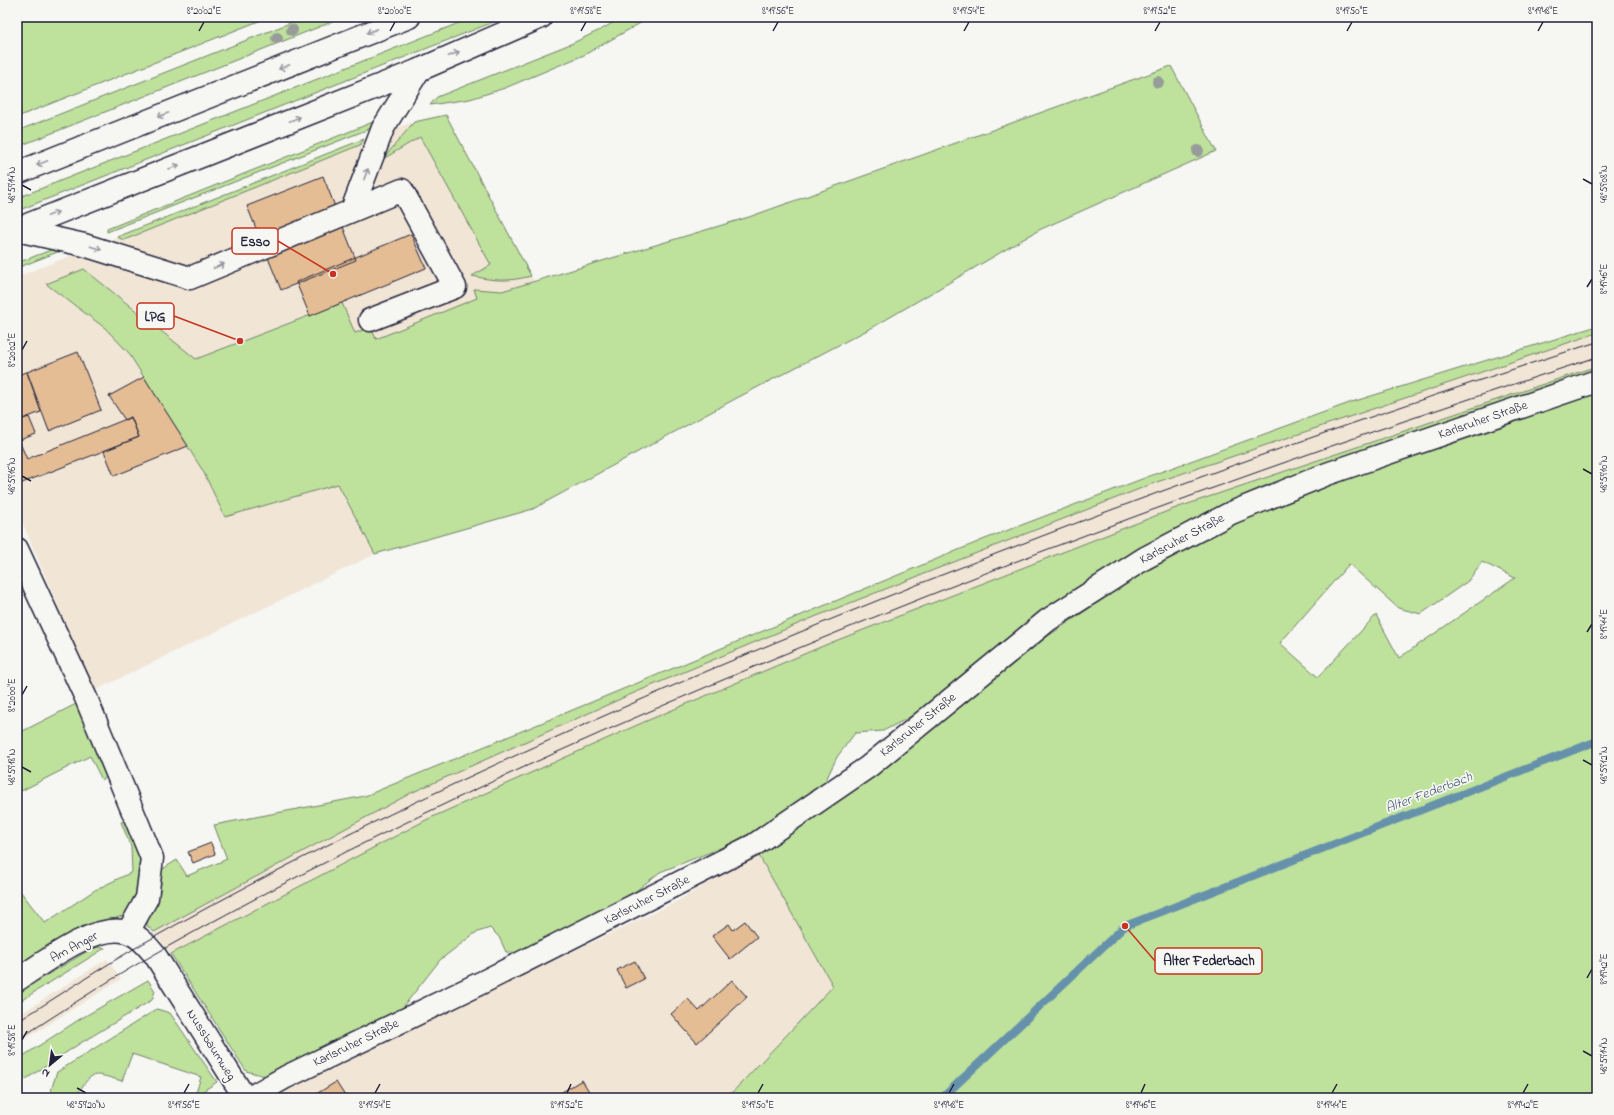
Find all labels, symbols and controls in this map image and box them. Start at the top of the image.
text: 8°20'02"E [187,4,221,19]
text: 8°20'00"E [378,4,412,19]
text: 8°19'58"E [570,4,602,19]
text: 8°19'56"E [762,4,794,19]
text: 8°19'54"E [953,4,985,19]
text: 8°19'52"E [1144,4,1176,19]
text: 8°19'50"E [1336,4,1368,19]
text: 8°19'48"E [1528,4,1558,19]
one-way arrow [367,28,379,36]
one-way arrow [448,50,460,57]
one-way arrow [278,63,290,71]
one-way arrow [157,111,169,119]
one-way arrow [289,114,301,122]
one-way arrow [37,159,49,167]
one-way arrow [168,162,180,170]
text: 48°59'08"N [1597,165,1612,203]
text: 48°59'14"N [5,166,20,203]
one-way arrow [362,169,370,181]
one-way arrow [47,210,59,218]
callout: Esso [232,228,278,254]
text: Esso [240,232,270,253]
one-way arrow [89,245,102,252]
one-way arrow [213,261,225,269]
text: 8°19'46"E [1597,264,1612,294]
callout: LPG [137,303,174,329]
text: LPG [144,307,166,328]
text: 8°20'02"E [5,333,20,367]
street label: Karlsruher Straße [1436,396,1530,444]
text: 48°59'10"N [1597,455,1612,492]
text: 48°59'16"N [5,457,20,495]
street label: Karlsruher Straße [1136,509,1228,569]
text: 8°19'44"E [1597,609,1612,639]
text: 8°20'00"E [5,678,20,712]
street label: Karlsruher Straße [876,688,960,762]
text: 48°59'12"N [1597,746,1612,784]
text: 48°59'18"N [5,749,20,785]
water label: Alter Federbach [1383,767,1476,819]
street label: Karlsruher Straße [601,870,693,930]
street label: Am Anger [47,926,103,968]
callout: Alter Federbach [1155,948,1262,974]
text: Alter Federbach [1163,951,1255,972]
text: 8°19'42"E [1597,953,1612,985]
street label: Nussbaumweg [181,1006,241,1085]
street label: Karlsruher Straße [310,1014,402,1072]
text: 8°19'58"E [5,1024,20,1056]
text: 48°59'14"N [1597,1037,1612,1074]
north arrow [30,1045,70,1085]
text: N [39,1064,53,1082]
text: 48°59'20"N [67,1098,106,1113]
text: 8°19'56"E [168,1098,200,1113]
text: 8°19'54"E [359,1098,391,1113]
text: 8°19'52"E [551,1098,583,1113]
text: 8°19'50"E [742,1098,774,1113]
text: 8°19'48"E [934,1098,964,1113]
text: 8°19'46"E [1126,1098,1156,1113]
text: 8°19'44"E [1317,1098,1347,1113]
text: 8°19'42"E [1507,1098,1539,1113]

